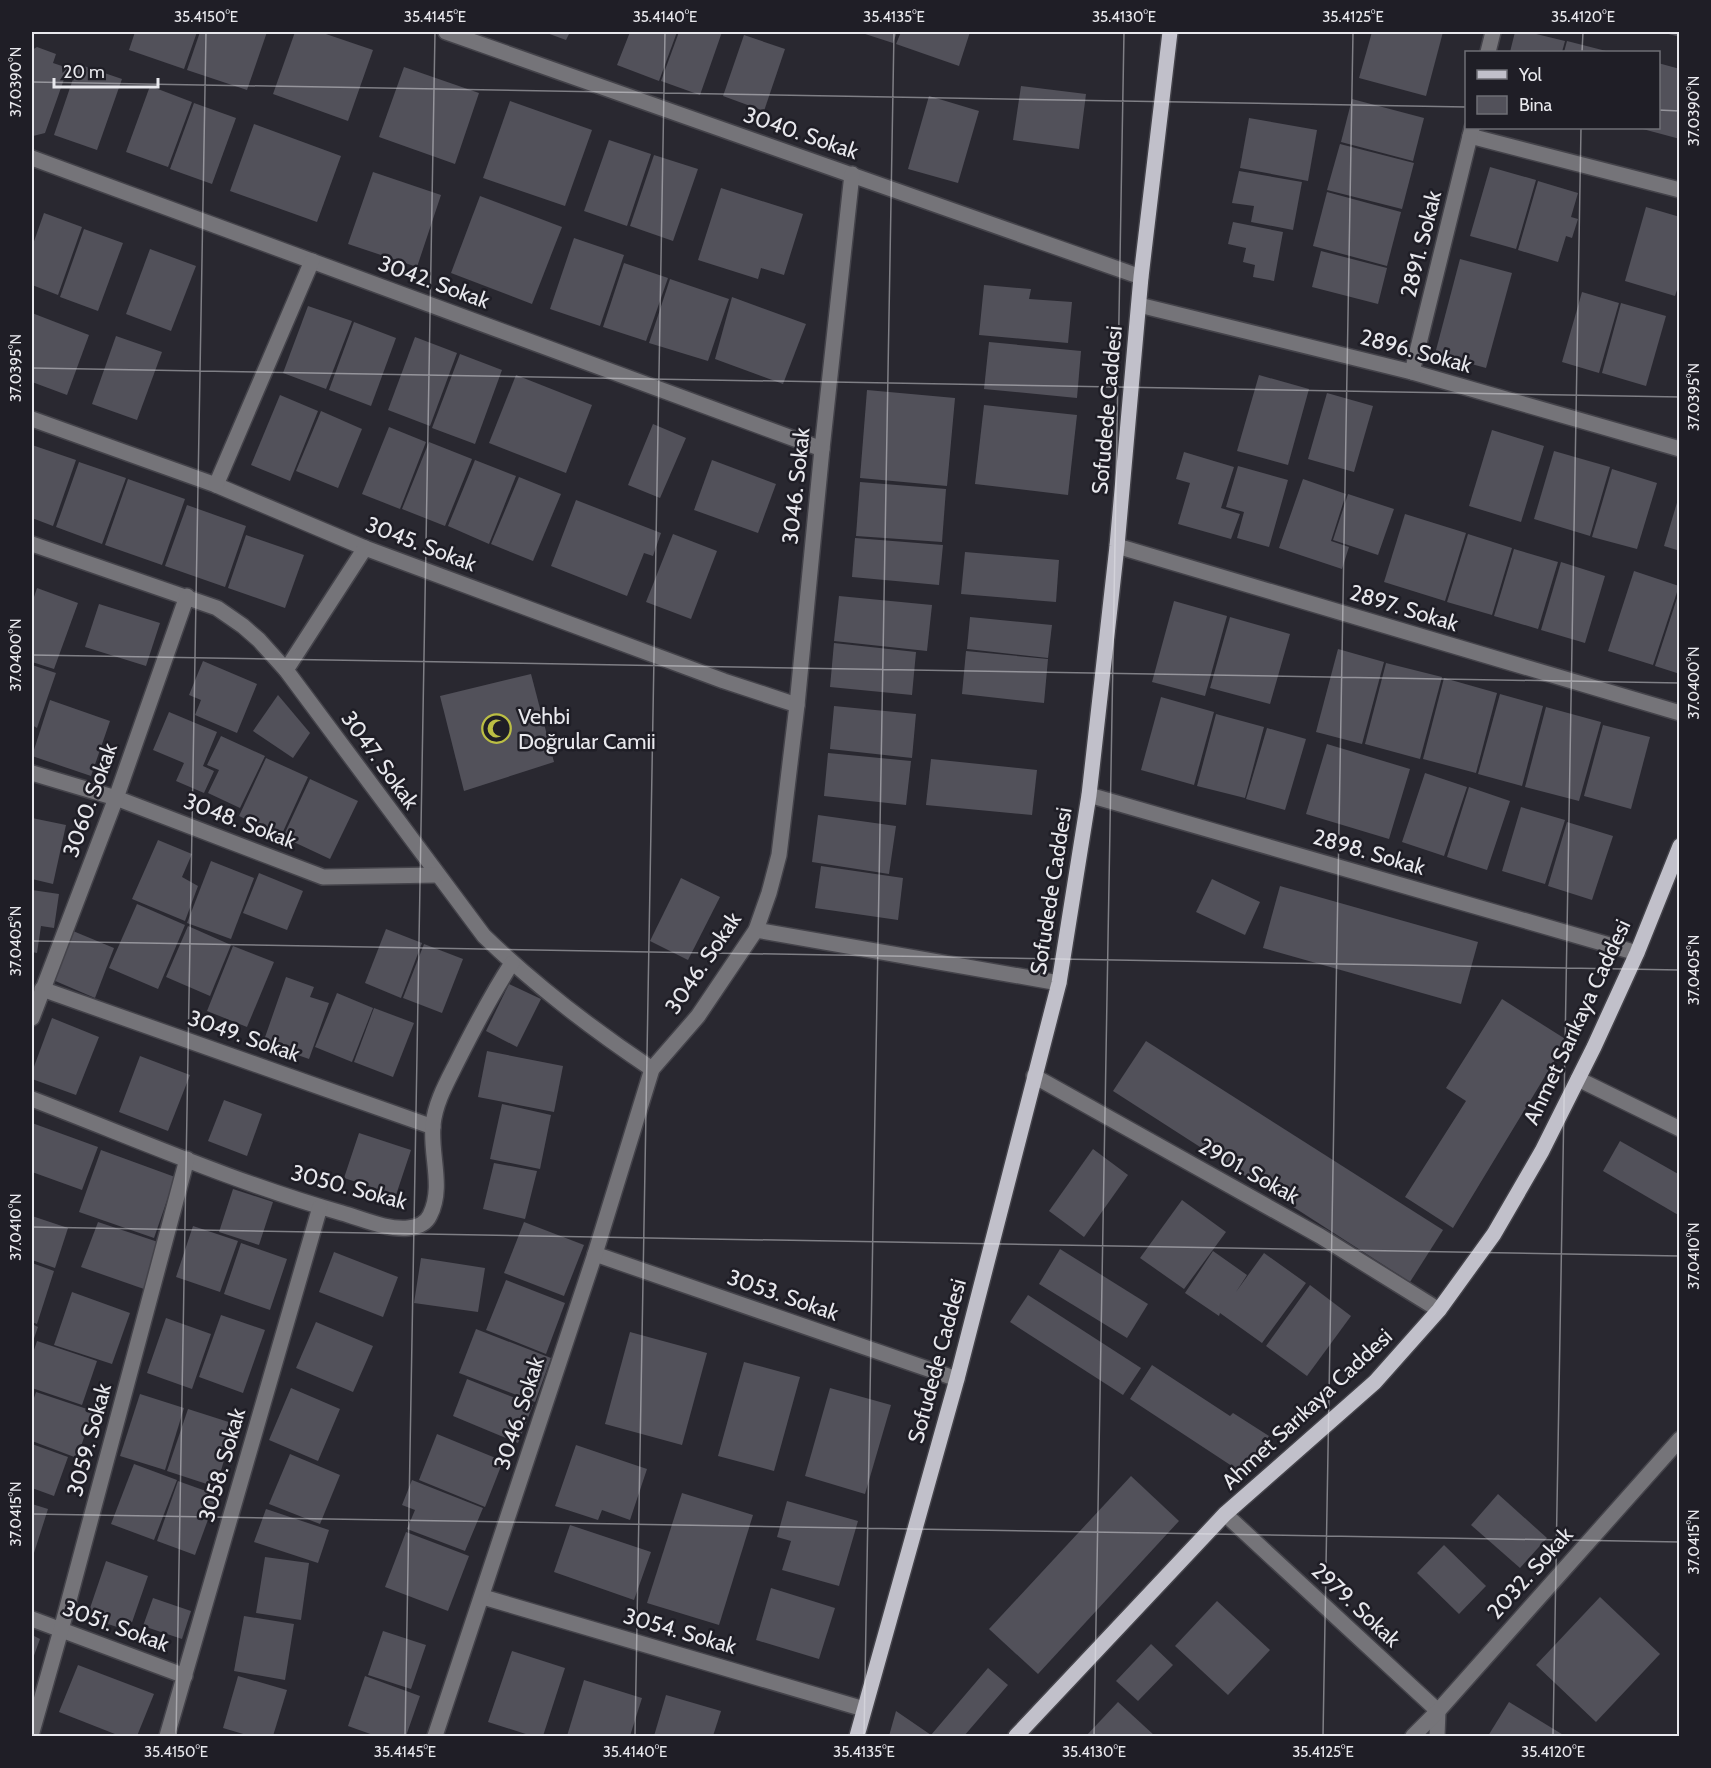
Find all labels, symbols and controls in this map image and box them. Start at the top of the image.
text: 35.4150°E [174,8,238,26]
text: 35.4145°E [404,8,466,26]
text: 35.4140°E [633,8,697,26]
text: 35.4135°E [863,8,925,26]
text: 35.4130°E [1092,8,1156,26]
text: 35.4125°E [1322,8,1384,26]
text: 35.4120°E [1551,8,1615,26]
text: 37.0390°N [7,47,25,117]
scale bar [54,51,158,89]
legend [1465,51,1660,129]
text: 20 m [63,61,105,83]
text: Yol [1518,64,1543,86]
text: 37.0390°N [1685,76,1703,146]
text: Bina [1519,94,1553,116]
street label: 3040. Sokak [740,101,862,165]
street label: 2891. Sokak [1395,188,1447,300]
street label: 3042. Sokak [375,249,493,315]
street label: 2896. Sokak [1357,323,1475,379]
street label: Sofudede Caddesi [1086,325,1128,495]
text: 37.0395°N [7,334,25,402]
text: 37.0395°N [1685,363,1703,431]
street label: 3046. Sokak [776,426,816,546]
street label: 3045. Sokak [362,511,480,578]
street label: 2897. Sokak [1346,579,1462,637]
text: 37.0400°N [7,619,25,691]
text: 37.0400°N [1685,647,1703,719]
place label: Vehbi Doğrular Camii [518,703,656,755]
street label: 3047. Sokak [335,706,425,814]
mosque icon: Vehbi Doğrular Camii [481,713,513,745]
street label: 3060. Sokak [57,739,123,861]
street label: 3048. Sokak [180,787,300,855]
street label: Sofudede Caddesi [1024,805,1078,977]
street label: 2898. Sokak [1310,823,1428,881]
text: 37.0405°N [7,906,25,976]
street label: 3046. Sokak [659,907,747,1019]
street label: Ahmet Sarıkaya Caddesi [1518,915,1636,1129]
text: 37.0405°N [1685,935,1703,1005]
street label: 3049. Sokak [184,1004,304,1068]
street label: 2901. Sokak [1194,1132,1304,1210]
street label: 3050. Sokak [288,1159,410,1215]
text: 37.0410°N [7,1193,25,1261]
text: 37.0410°N [1685,1222,1703,1290]
street label: 3053. Sokak [724,1263,842,1327]
street label: Sofudede Caddesi [902,1276,972,1446]
street label: Ahmet Sarıkaya Caddesi [1216,1323,1398,1495]
street label: 3046. Sokak [488,1353,550,1473]
street label: 3059. Sokak [61,1380,117,1499]
street label: 3058. Sokak [193,1405,251,1525]
text: 37.0415°N [7,1481,25,1547]
text: 37.0415°N [1685,1509,1703,1575]
street label: 2032. Sokak [1482,1521,1579,1625]
street label: 2979. Sokak [1306,1557,1406,1653]
street label: 3051. Sokak [59,1594,173,1658]
street label: 3054. Sokak [620,1602,740,1660]
text: 35.4150°E [144,1743,208,1761]
text: 35.4145°E [374,1743,436,1761]
text: 35.4140°E [603,1743,667,1761]
text: 35.4135°E [833,1743,895,1761]
text: 35.4130°E [1062,1743,1126,1761]
text: 35.4125°E [1292,1743,1354,1761]
text: 35.4120°E [1521,1743,1585,1761]

